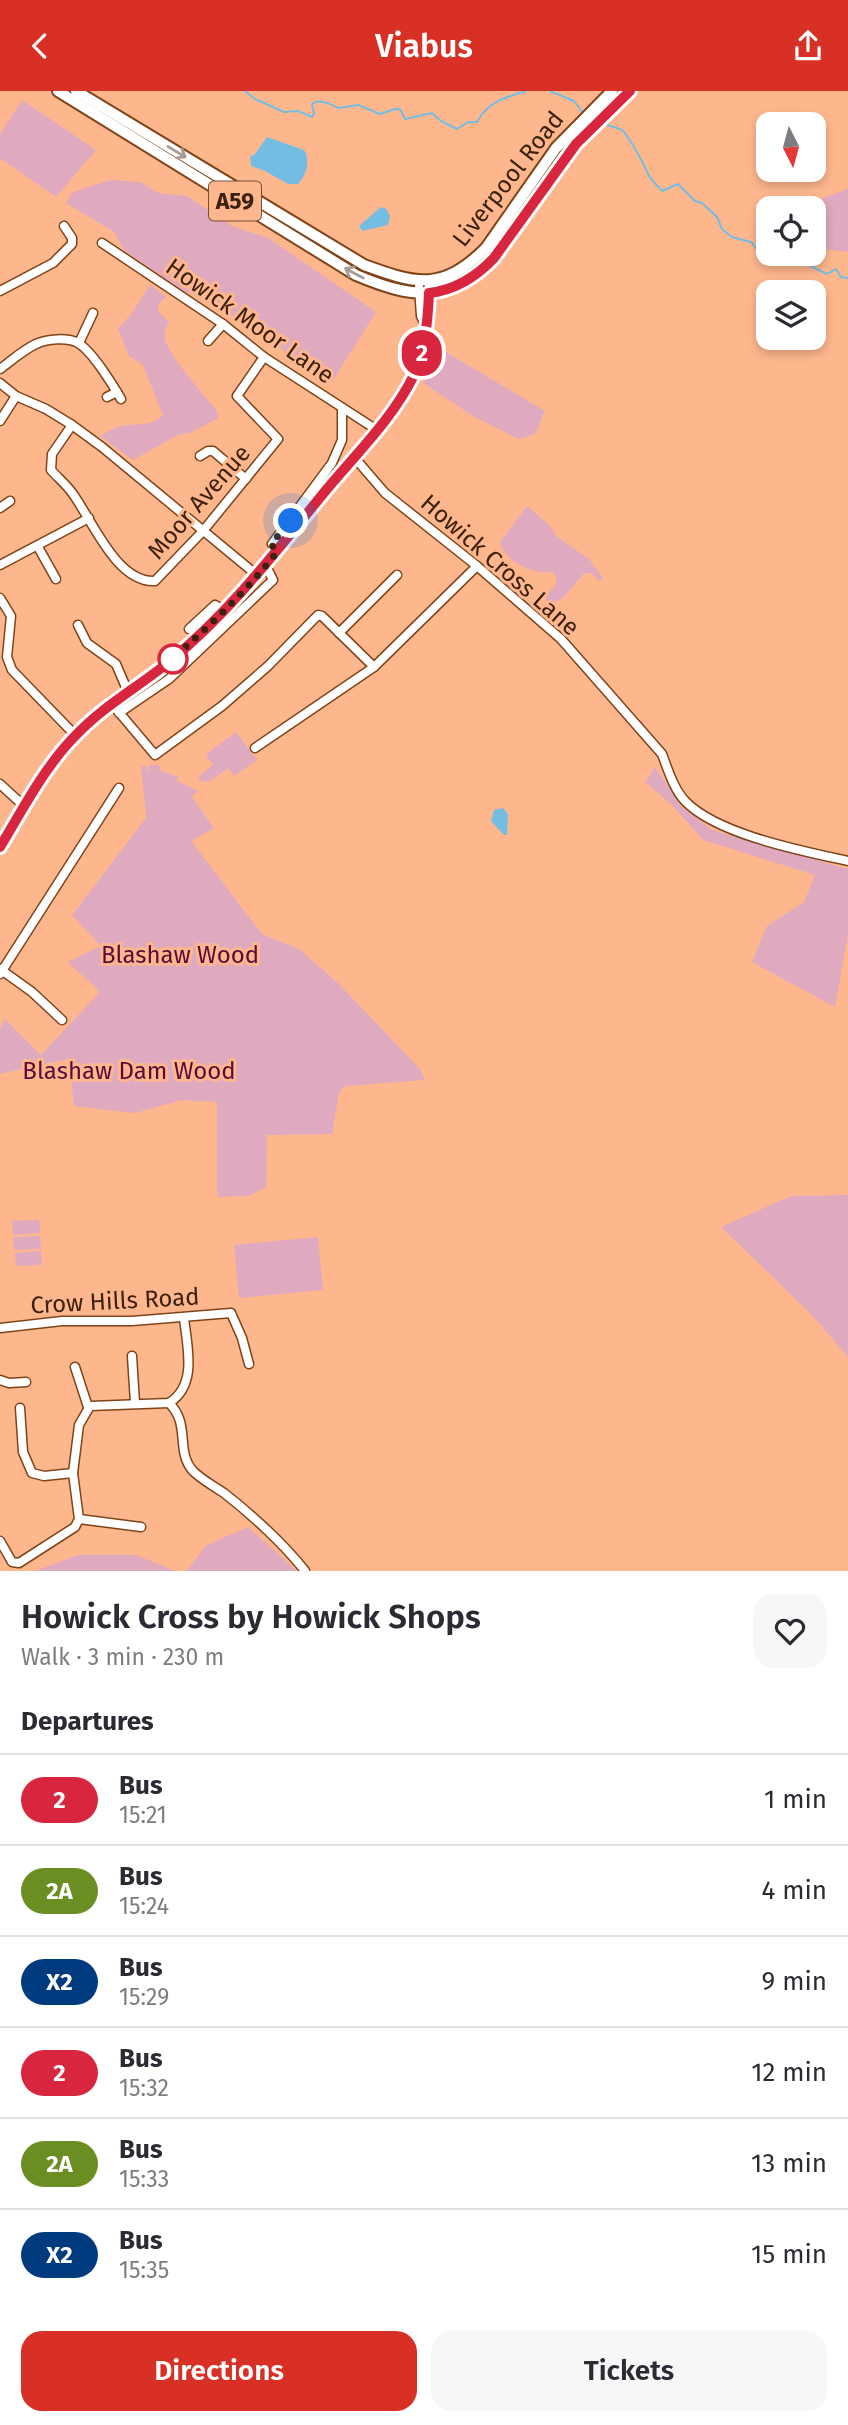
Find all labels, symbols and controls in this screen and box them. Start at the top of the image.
icon: back [21,27,59,65]
text: Viabus [375,27,473,65]
icon: share [789,27,827,65]
street label: Liverpool Road [447,106,569,252]
north arrow [756,112,826,182]
map controls [756,112,826,350]
one-way arrow [166,145,186,159]
road number: A59 [209,181,261,221]
button: locate [756,196,826,266]
street label: Howick Moor Lane [161,253,339,389]
one-way arrow [345,266,365,280]
button: layers [756,280,826,350]
line badge: 2 [399,330,445,376]
text: 2 [416,339,428,367]
street label: Moor Avenue [142,439,256,565]
street label: Howick Cross Lane [415,489,585,641]
your location [273,503,308,538]
unlabelled marker [158,644,188,674]
park label: Blashaw Wood [101,941,259,969]
park label: Blashaw Dam Wood [22,1057,236,1085]
street label: Crow Hills Road [30,1283,200,1319]
button: heart [753,1594,827,1668]
text: Howick Cross by Howick Shops [21,1597,481,1637]
text: Walk · 3 min · 230 m [21,1643,224,1671]
text: Departures [21,1706,154,1737]
text: Bus [119,1770,162,1801]
text: 1 min [764,1784,827,1815]
text: 2 [53,1786,66,1814]
text: 15:21 [119,1801,167,1829]
text: Bus [119,1861,162,1892]
text: 4 min [761,1875,827,1906]
text: 2A [46,1877,73,1905]
text: 15:24 [119,1892,169,1920]
text: Bus [119,1952,162,1983]
text: 9 min [762,1966,827,1997]
text: X2 [46,1968,73,1996]
text: 15:29 [119,1983,169,2011]
text: Bus [119,2043,162,2074]
text: 12 min [751,2057,827,2088]
text: 2 [53,2059,66,2087]
text: 15:32 [119,2074,169,2102]
text: Bus [119,2134,162,2165]
text: 13 min [751,2148,827,2179]
text: 2A [46,2150,73,2178]
text: 15:33 [119,2165,169,2193]
text: Bus [119,2225,162,2256]
text: 15 min [751,2239,827,2270]
text: X2 [46,2241,73,2269]
text: 15:35 [119,2256,169,2284]
button: Directions [21,2331,417,2411]
button: Tickets [431,2331,827,2411]

